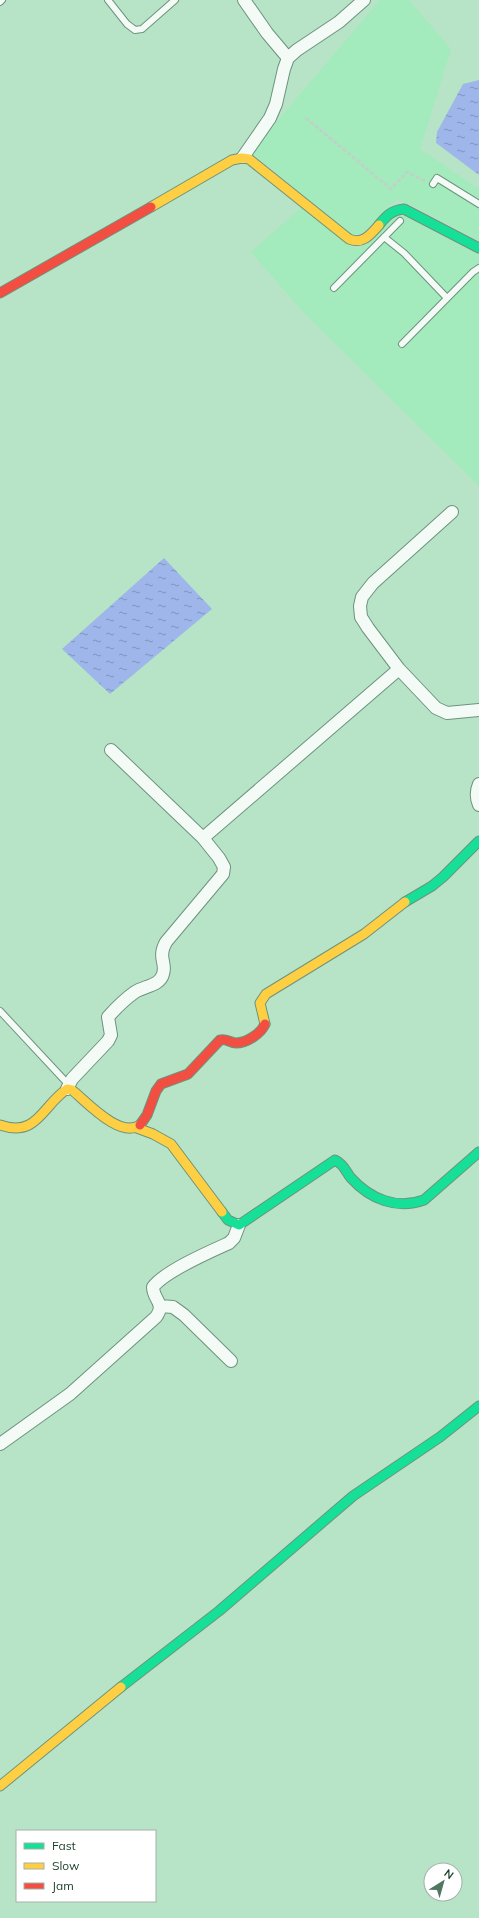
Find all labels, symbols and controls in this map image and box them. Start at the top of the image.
legend [16,1830,156,1902]
text: Fast [52,1838,76,1853]
text: Slow [52,1858,80,1873]
north arrow [423,1862,463,1902]
text: N [441,1866,457,1882]
text: Jam [52,1878,74,1893]

